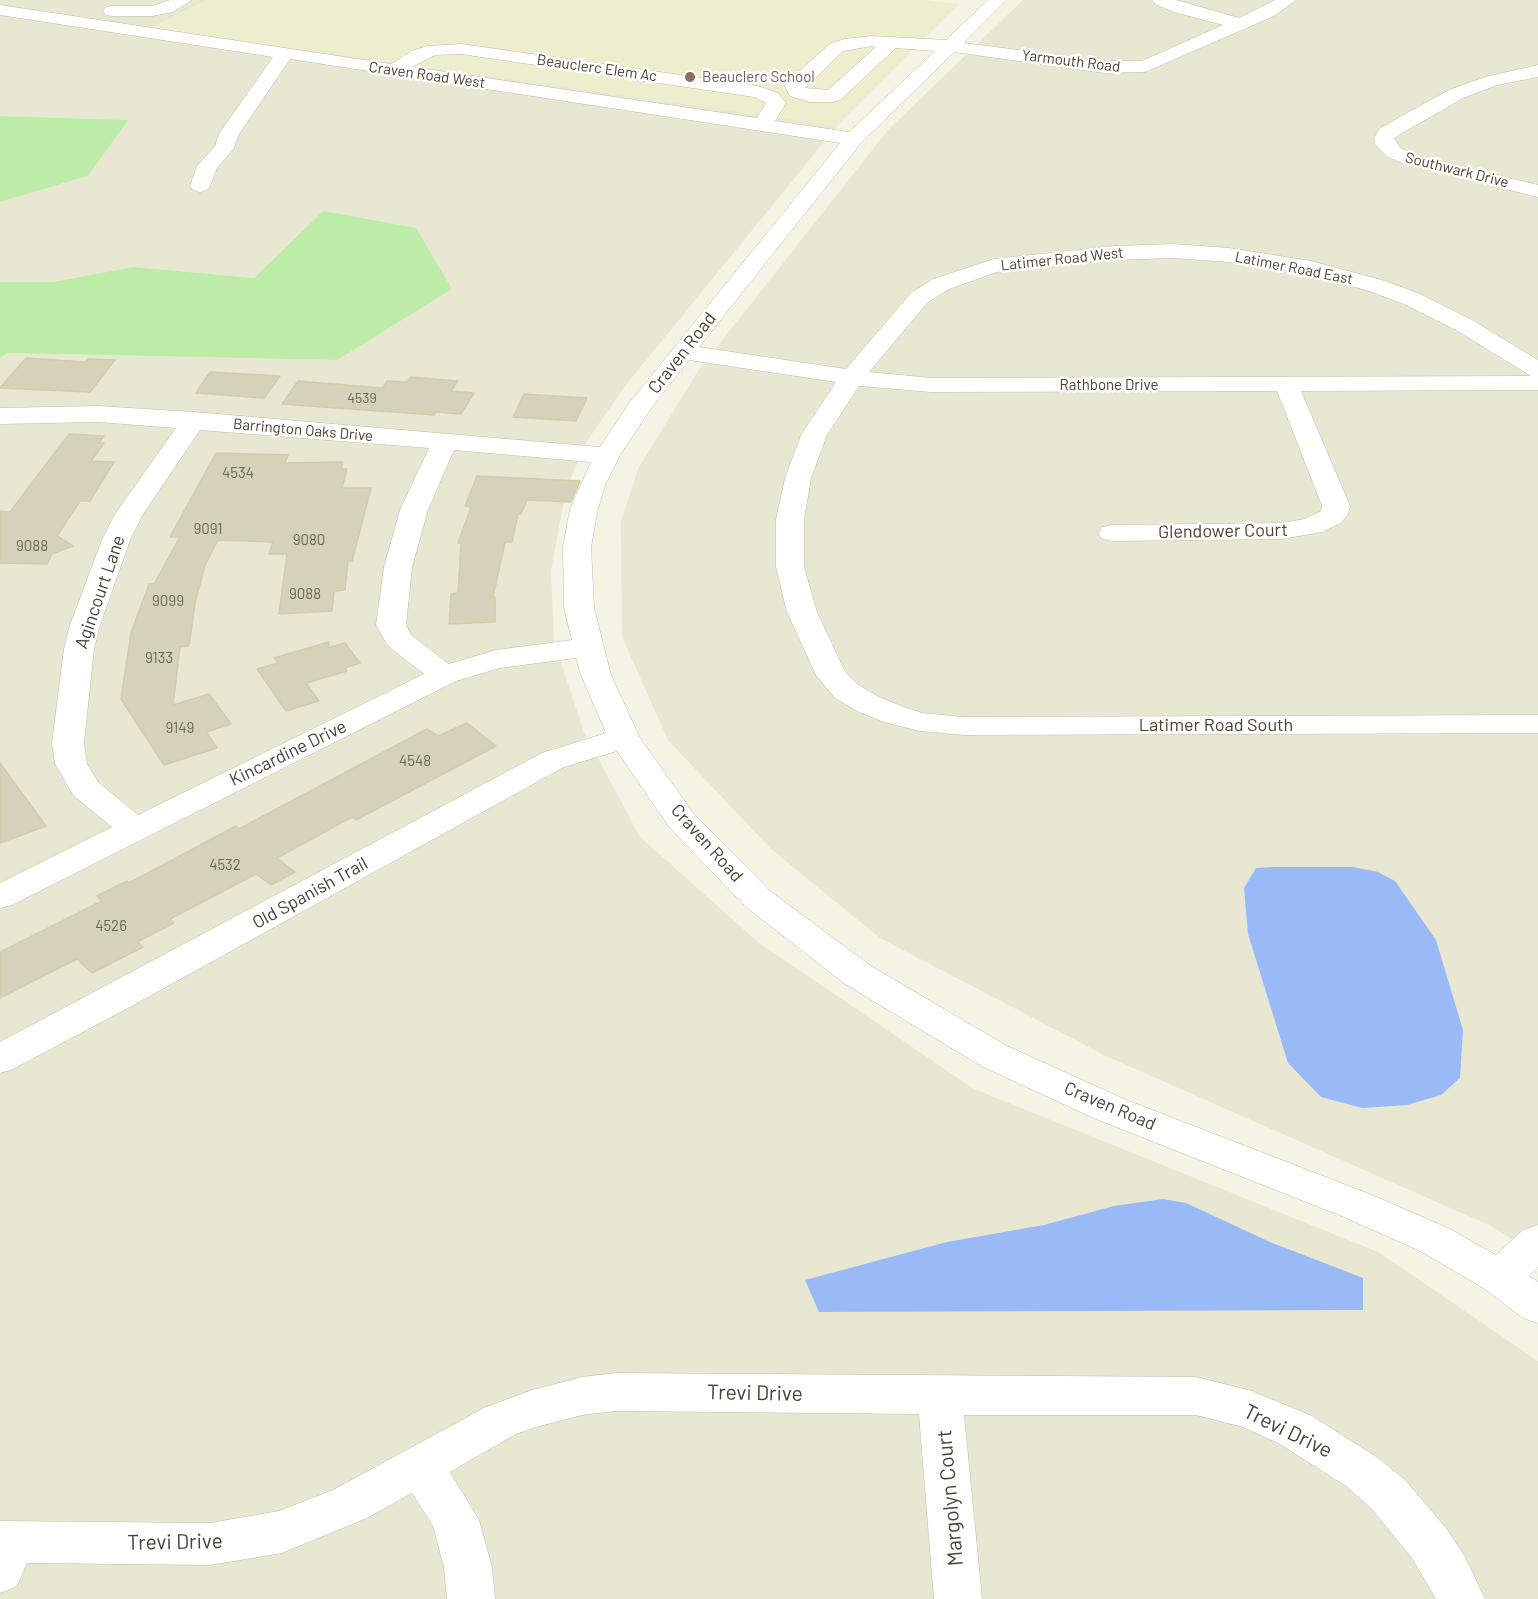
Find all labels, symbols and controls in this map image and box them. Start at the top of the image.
street label: Yarmouth Road [1021,46,1121,76]
street label: Beauclerc Elem Ac [536,51,658,85]
street label: Craven Road West [368,58,486,92]
place label: Beauclerc School [702,68,815,86]
marker: Beauclerc School [683,70,697,84]
street label: Southwark Drive [1403,148,1511,192]
street label: Latimer Road West [1000,244,1124,274]
street label: Latimer Road East [1234,248,1354,288]
street label: Craven Road [643,308,721,398]
street label: Rathbone Drive [1060,376,1158,394]
house number: 4539 [347,390,377,406]
street label: Barrington Oaks Drive [232,415,374,445]
house number: 4534 [222,464,254,482]
street label: Glendower Court [1158,519,1288,543]
house number: 9091 [193,520,223,538]
house number: 9080 [293,531,325,549]
street label: Agincourt Lane [70,532,130,652]
house number: 9088 [16,537,48,555]
house number: 9088 [289,585,321,603]
house number: 9099 [152,592,184,610]
house number: 9133 [145,649,173,667]
street label: Latimer Road South [1139,714,1293,736]
street label: Kincardine Drive [226,715,350,791]
house number: 9149 [166,719,194,737]
house number: 4548 [399,752,431,770]
street label: Craven Road [666,800,748,886]
street label: Old Spanish Trail [249,852,371,934]
house number: 4532 [209,856,241,874]
house number: 4526 [95,917,127,935]
street label: Craven Road [1061,1077,1159,1135]
street label: Trevi Drive [707,1380,803,1406]
street label: Trevi Drive [1240,1399,1336,1463]
street label: Margolyn Court [931,1429,969,1567]
street label: Trevi Drive [127,1529,223,1555]

